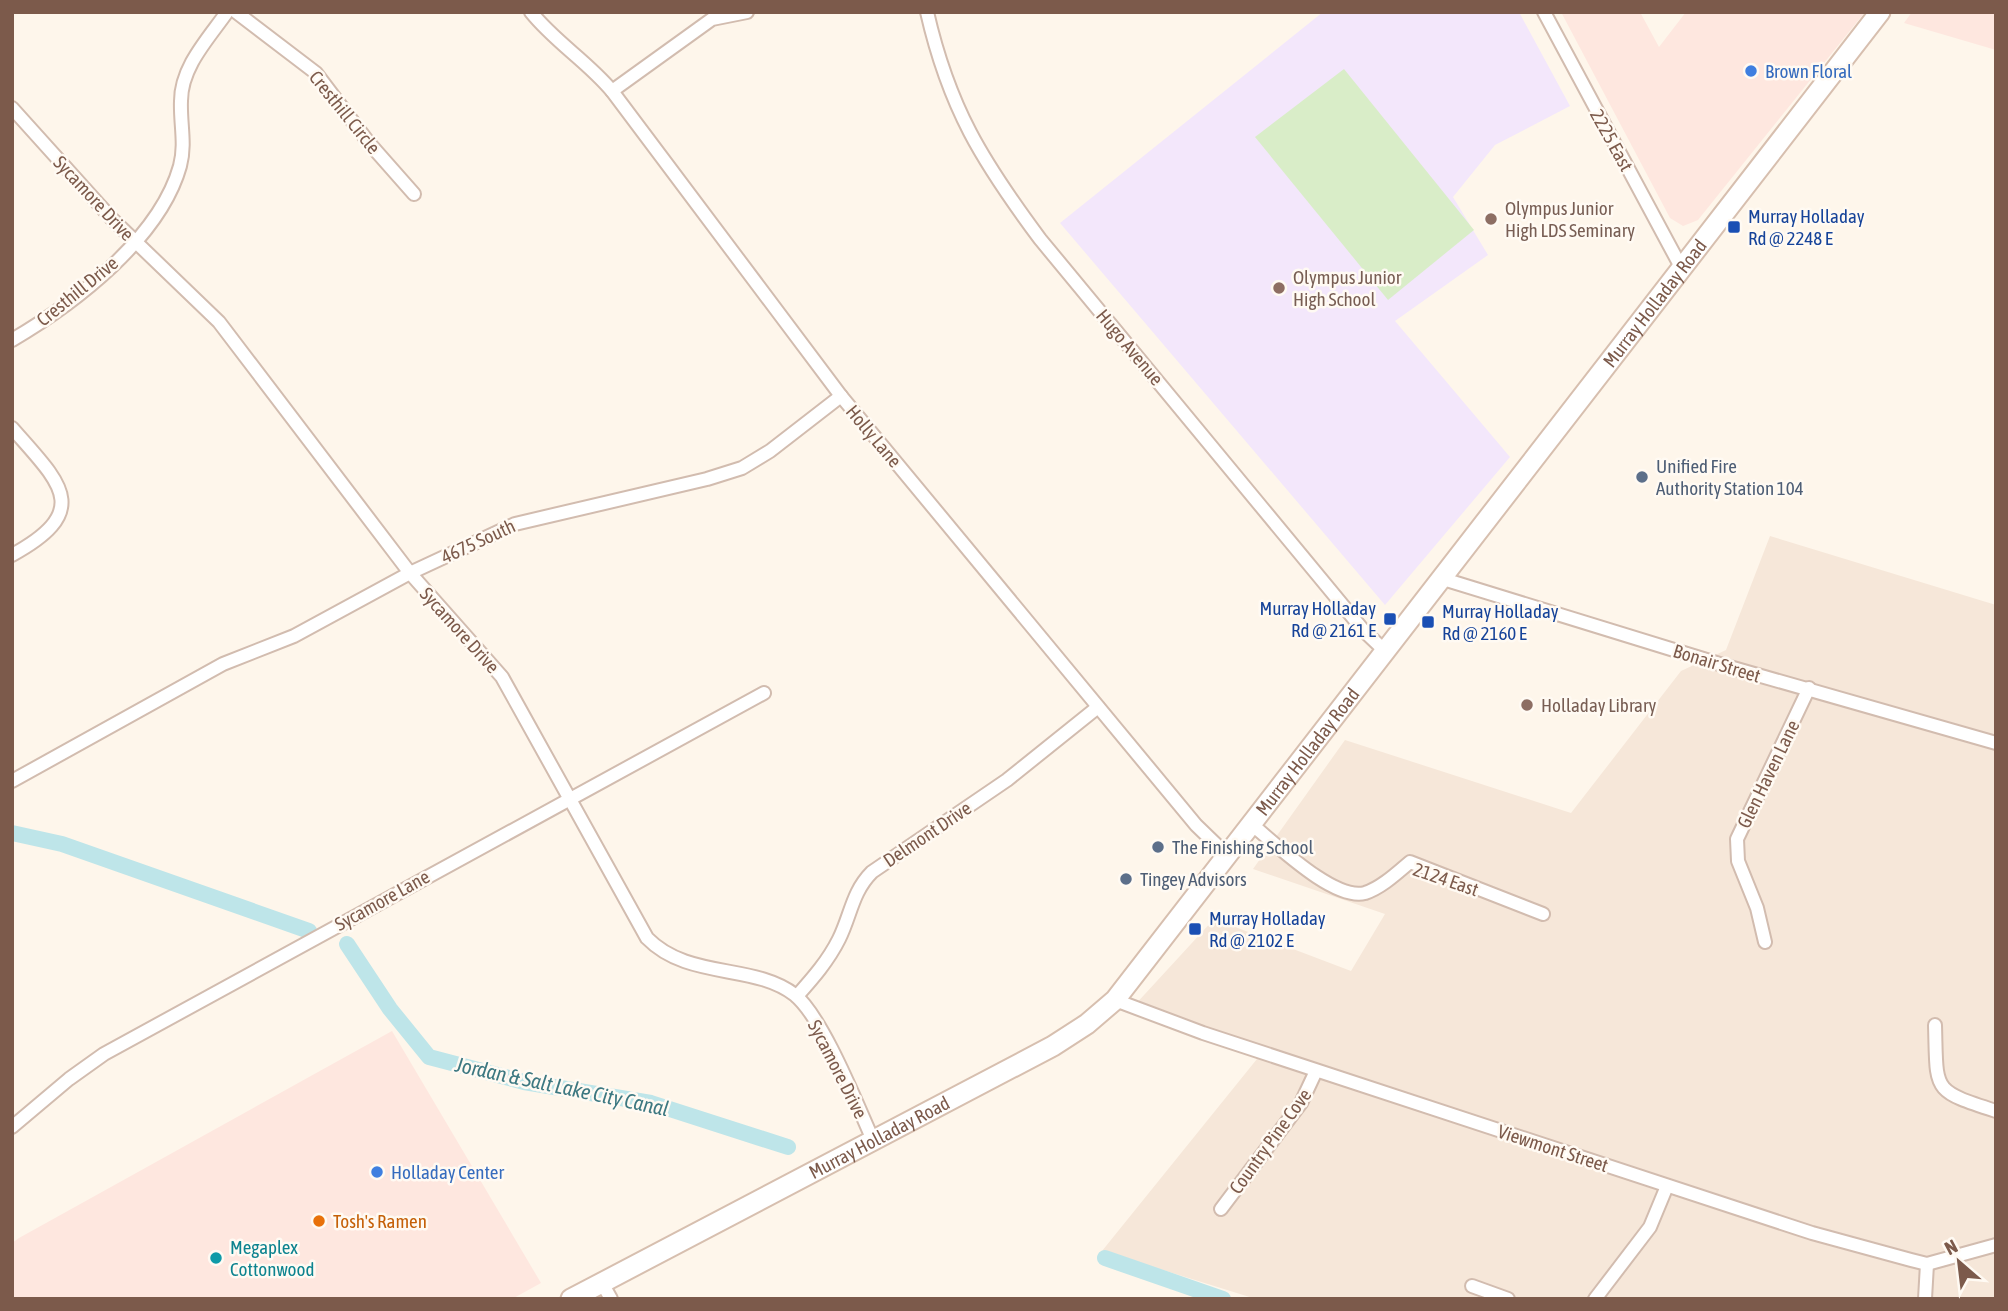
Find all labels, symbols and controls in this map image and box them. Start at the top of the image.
place label: Brown Floral [1765,60,1852,82]
marker: Brown Floral [1743,63,1759,79]
street label: Cresthill Circle [305,66,385,158]
street label: 2225 East [1586,105,1638,175]
street label: Sycamore Drive [49,151,139,245]
place label: Olympus Junior High LDS Seminary [1505,197,1635,241]
place label: Murray Holladay Rd @ 2248 E [1748,205,1865,249]
marker: Olympus Junior High LDS Seminary [1483,211,1499,227]
marker: Murray Holladay Rd @ 2248 E [1726,219,1742,235]
street label: Murray Holladay Road [1598,235,1711,371]
street label: Cresthill Drive [32,252,122,330]
place label: Olympus Junior High School [1293,266,1402,310]
marker: Olympus Junior High School [1271,280,1287,296]
street label: Hugo Avenue [1092,305,1168,389]
street label: Holly Lane [842,400,906,472]
place label: Unified Fire Authority Station 104 [1656,455,1804,499]
marker: Unified Fire Authority Station 104 [1634,469,1650,485]
street label: 4675 South [438,514,518,568]
street label: Sycamore Drive [416,583,504,677]
place label: Murray Holladay Rd @ 2161 E [1259,597,1376,641]
place label: Murray Holladay Rd @ 2160 E [1442,600,1559,644]
marker: Murray Holladay Rd @ 2161 E [1382,611,1398,627]
marker: Murray Holladay Rd @ 2160 E [1420,614,1436,630]
street label: Bonair Street [1671,639,1763,687]
street label: Murray Holladay Road [1251,683,1364,820]
place label: Holladay Library [1541,694,1657,716]
marker: Holladay Library [1519,697,1535,713]
street label: Glen Haven Lane [1732,716,1804,832]
street label: Delmont Drive [879,797,975,871]
place label: The Finishing School [1172,836,1313,858]
marker: The Finishing School [1150,839,1166,855]
street label: 2124 East [1411,858,1481,900]
street label: Sycamore Lane [331,865,433,935]
place label: Tingey Advisors [1140,868,1247,890]
marker: Tingey Advisors [1118,871,1134,887]
place label: Murray Holladay Rd @ 2102 E [1209,907,1326,951]
marker: Murray Holladay Rd @ 2102 E [1187,921,1203,937]
street label: Sycamore Drive [804,1016,872,1122]
water label: Jordan & Salt Lake City Canal [452,1051,671,1120]
street label: Country Pine Cove [1224,1084,1316,1198]
street label: Murray Holladay Road [805,1091,953,1183]
street label: Viewmont Street [1495,1120,1611,1176]
place label: Holladay Center [391,1161,504,1183]
marker: Holladay Center [369,1164,385,1180]
place label: Tosh's Ramen [333,1210,427,1232]
marker: Tosh's Ramen [311,1213,327,1229]
north arrow [1924,1227,1994,1297]
text: N [1941,1235,1961,1259]
place label: Megaplex Cottonwood [230,1236,314,1280]
marker: Megaplex Cottonwood [208,1250,224,1266]

